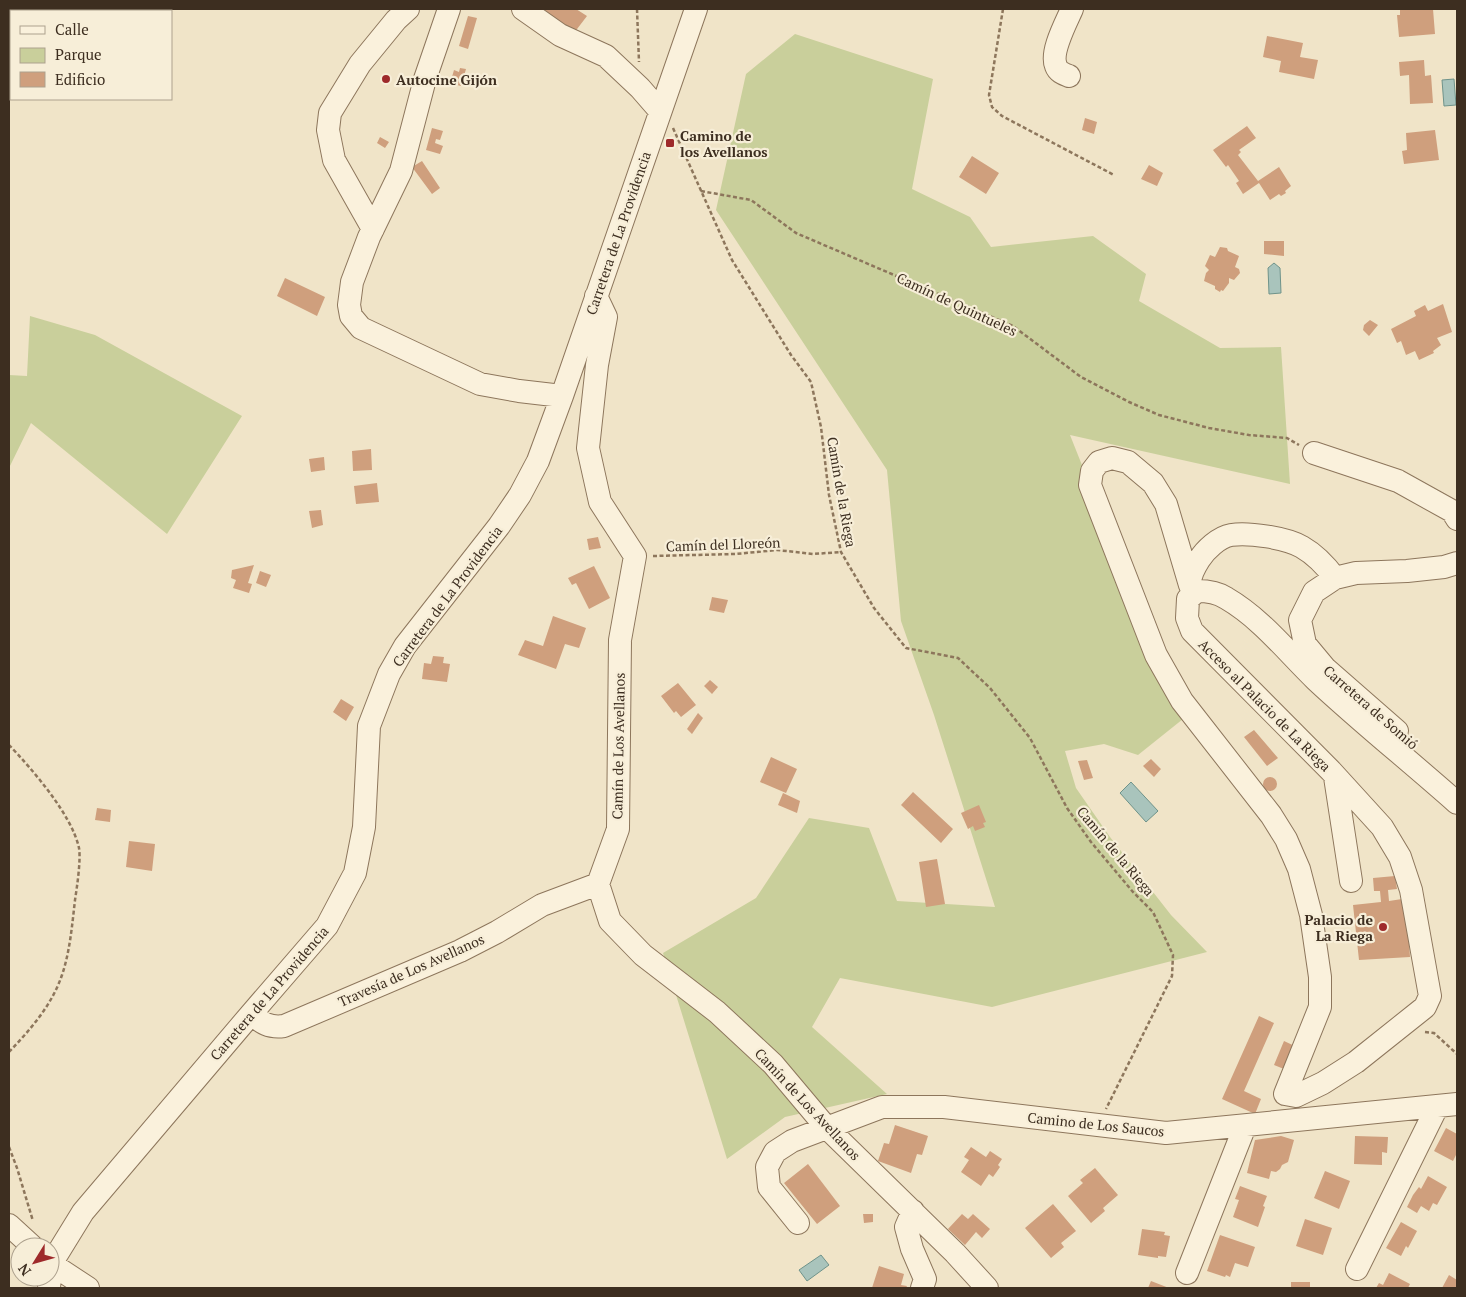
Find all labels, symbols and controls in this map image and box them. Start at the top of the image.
legend [10,10,172,100]
text: Calle [55,19,89,39]
text: Parque [55,44,102,64]
text: Edificio [55,69,105,89]
place label: Autocine Gijón [396,70,497,89]
marker: Autocine Gijón [380,73,392,85]
place label: Camino de los Avellanos [680,126,768,161]
marker: Camino de los Avellanos [664,137,676,149]
street label: Carretera de La Providencia [581,149,655,317]
street label: Camín de Quintueles [894,268,1020,340]
street label: Camín de la Riega [823,435,861,549]
street label: Carretera de La Providencia [388,522,506,670]
street label: Camín del Lloreón [665,532,781,555]
street label: Acceso al Palacio de La Riega [1195,635,1335,775]
street label: Carretera de Somió [1320,661,1423,754]
street label: Camín de Los Avellanos [607,672,629,820]
street label: Camín de la Riega [1073,802,1159,900]
place label: Palacio de La Riega [1304,910,1373,945]
marker: Palacio de La Riega [1377,921,1389,933]
street label: Carretera de La Providencia [205,922,333,1064]
street label: Travesía de Los Avellanos [335,929,487,1011]
street label: Camín de Los Avellanos [751,1044,865,1164]
street label: Camino de Los Saucos [1027,1107,1165,1141]
north arrow [10,1237,60,1287]
text: N [13,1260,35,1280]

